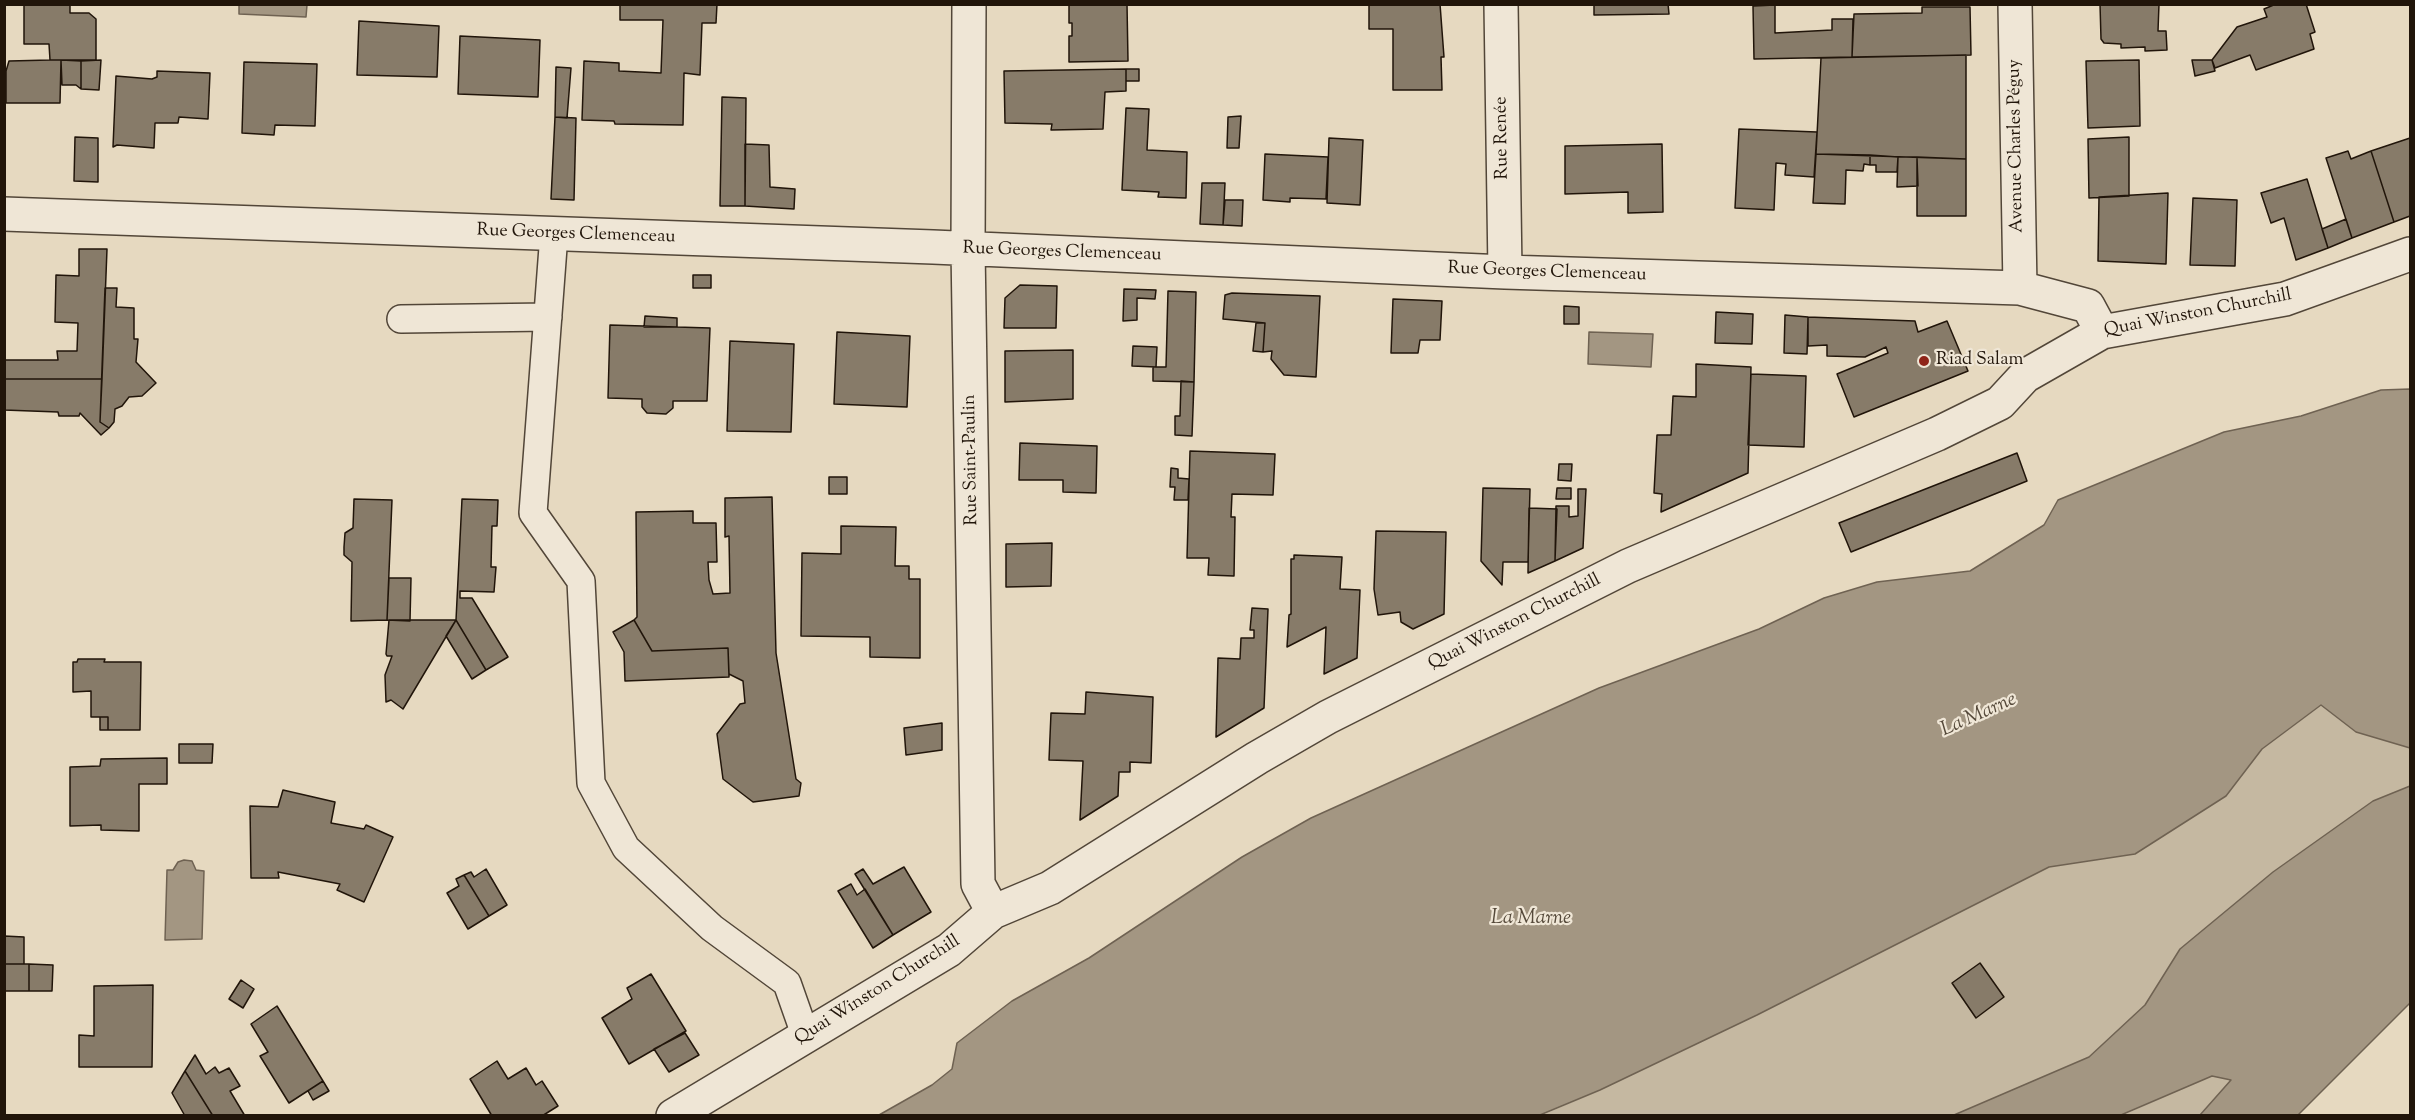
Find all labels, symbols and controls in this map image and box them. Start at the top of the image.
street label: Avenue Charles Péguy [2005,59,2029,233]
street label: Rue Renée [1491,96,1515,180]
street label: Rue Georges Clemenceau [476,221,676,249]
street label: Rue Georges Clemenceau [962,239,1162,267]
street label: Rue Georges Clemenceau [1447,259,1647,287]
street label: Quai Winston Churchill [2102,285,2294,343]
place label: Riad Salam [1936,350,2023,372]
marker: Riad Salam [1917,354,1931,368]
street label: Rue Saint-Paulin [960,394,984,526]
street label: Quai Winston Churchill [1425,570,1605,676]
water label: La Marne [1937,689,2021,743]
water label: La Marne [1491,908,1571,932]
street label: Quai Winston Churchill [791,931,965,1051]

